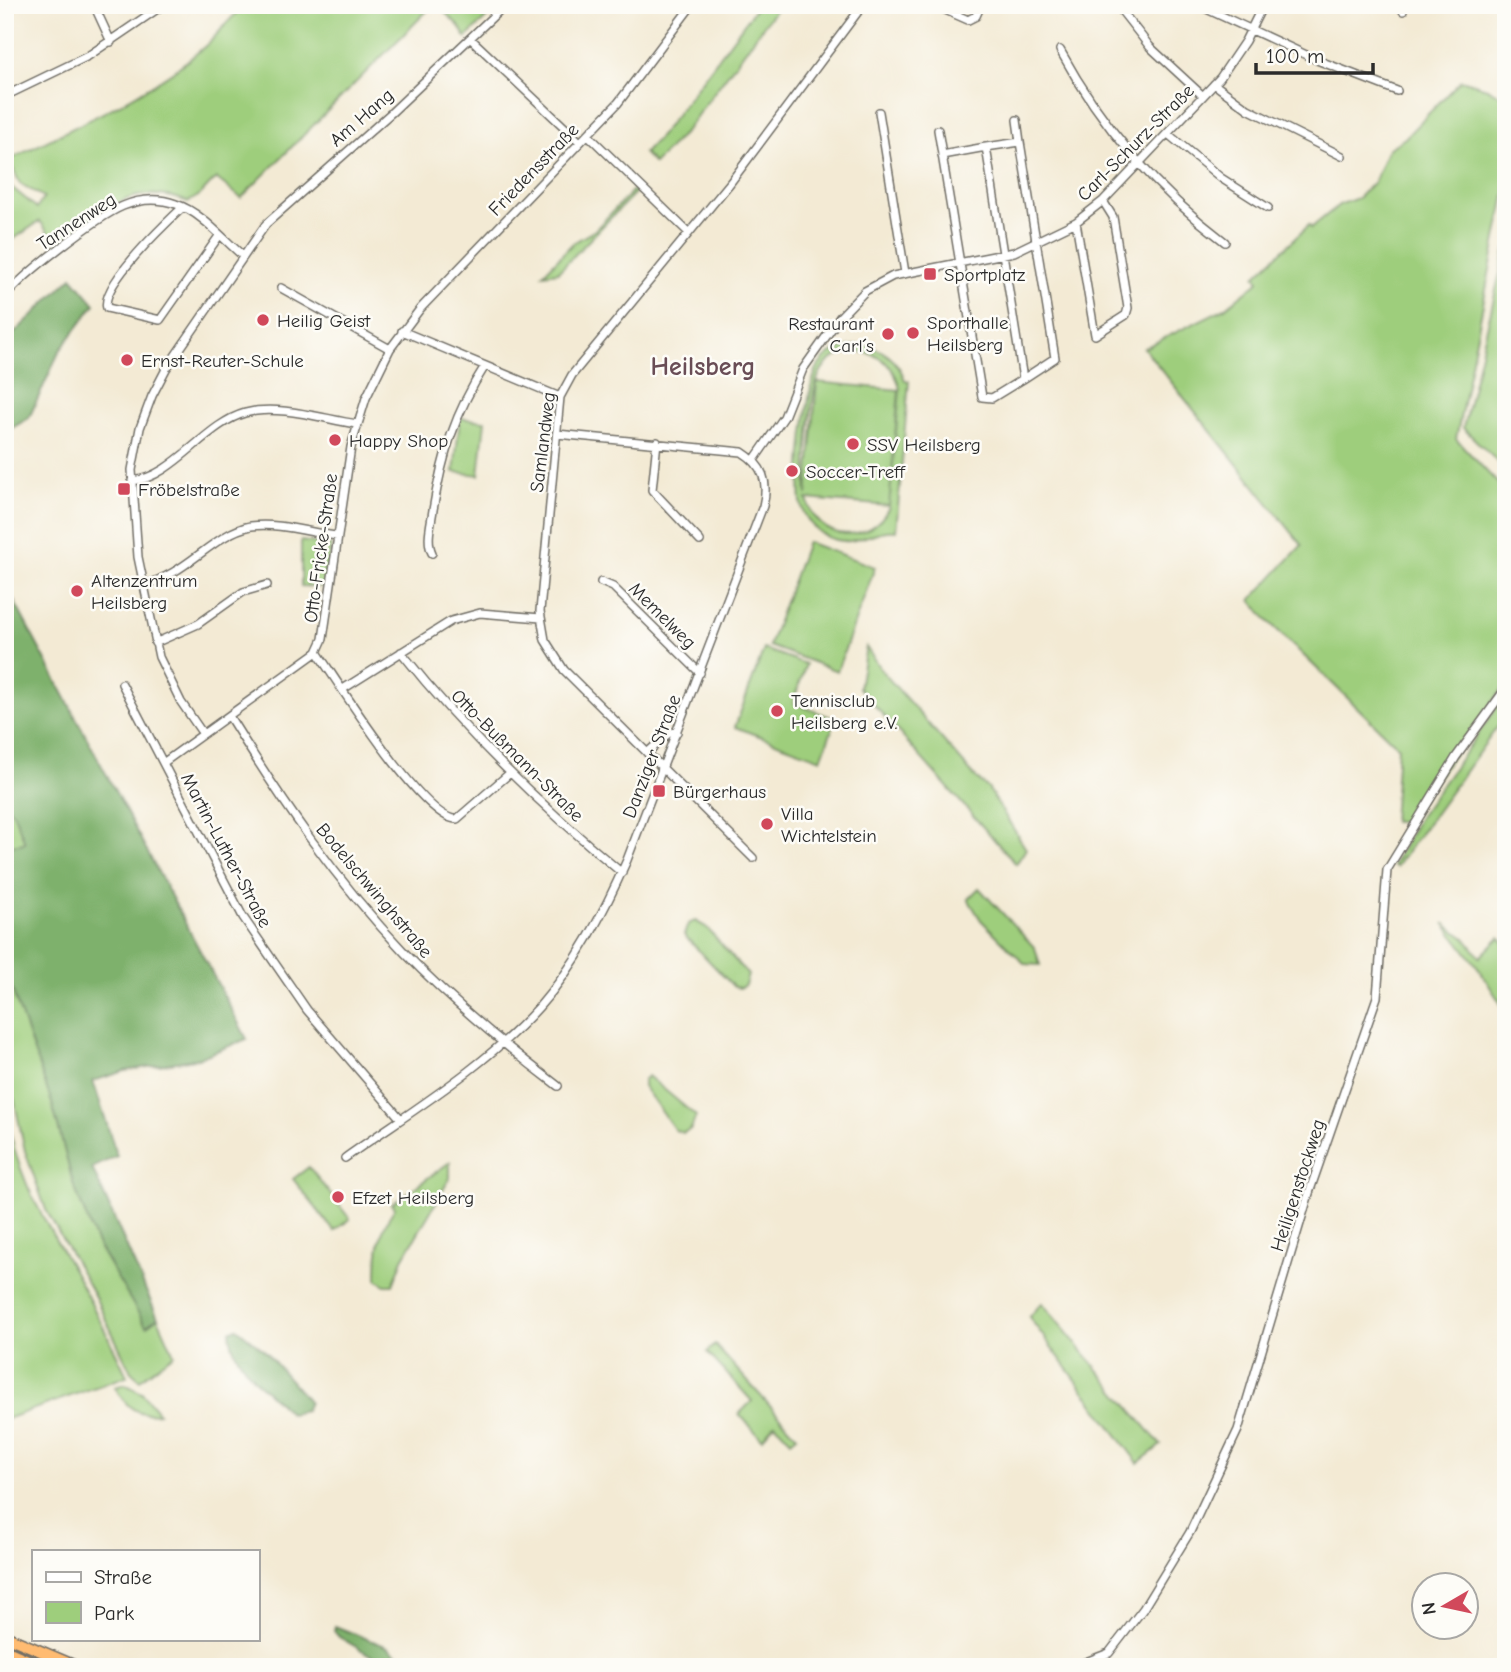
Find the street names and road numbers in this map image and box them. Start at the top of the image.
street label: Carl-Schurz-Straße [1073,80,1199,206]
street label: Am Hang [325,84,398,151]
street label: Friedensstraße [484,119,583,221]
street label: Tannenweg [33,188,120,255]
street label: Samlandweg [526,391,560,494]
street label: Otto-Fricke-Straße [300,472,342,624]
street label: Memelweg [624,578,700,654]
street label: Otto-Bußmann-Straße [446,685,588,827]
street label: Danziger Straße [618,691,686,821]
street label: Martin-Luther-Straße [176,769,276,932]
street label: Bodelschwinghstraße [311,819,437,962]
street label: Heiligenstockweg [1266,1116,1330,1254]

